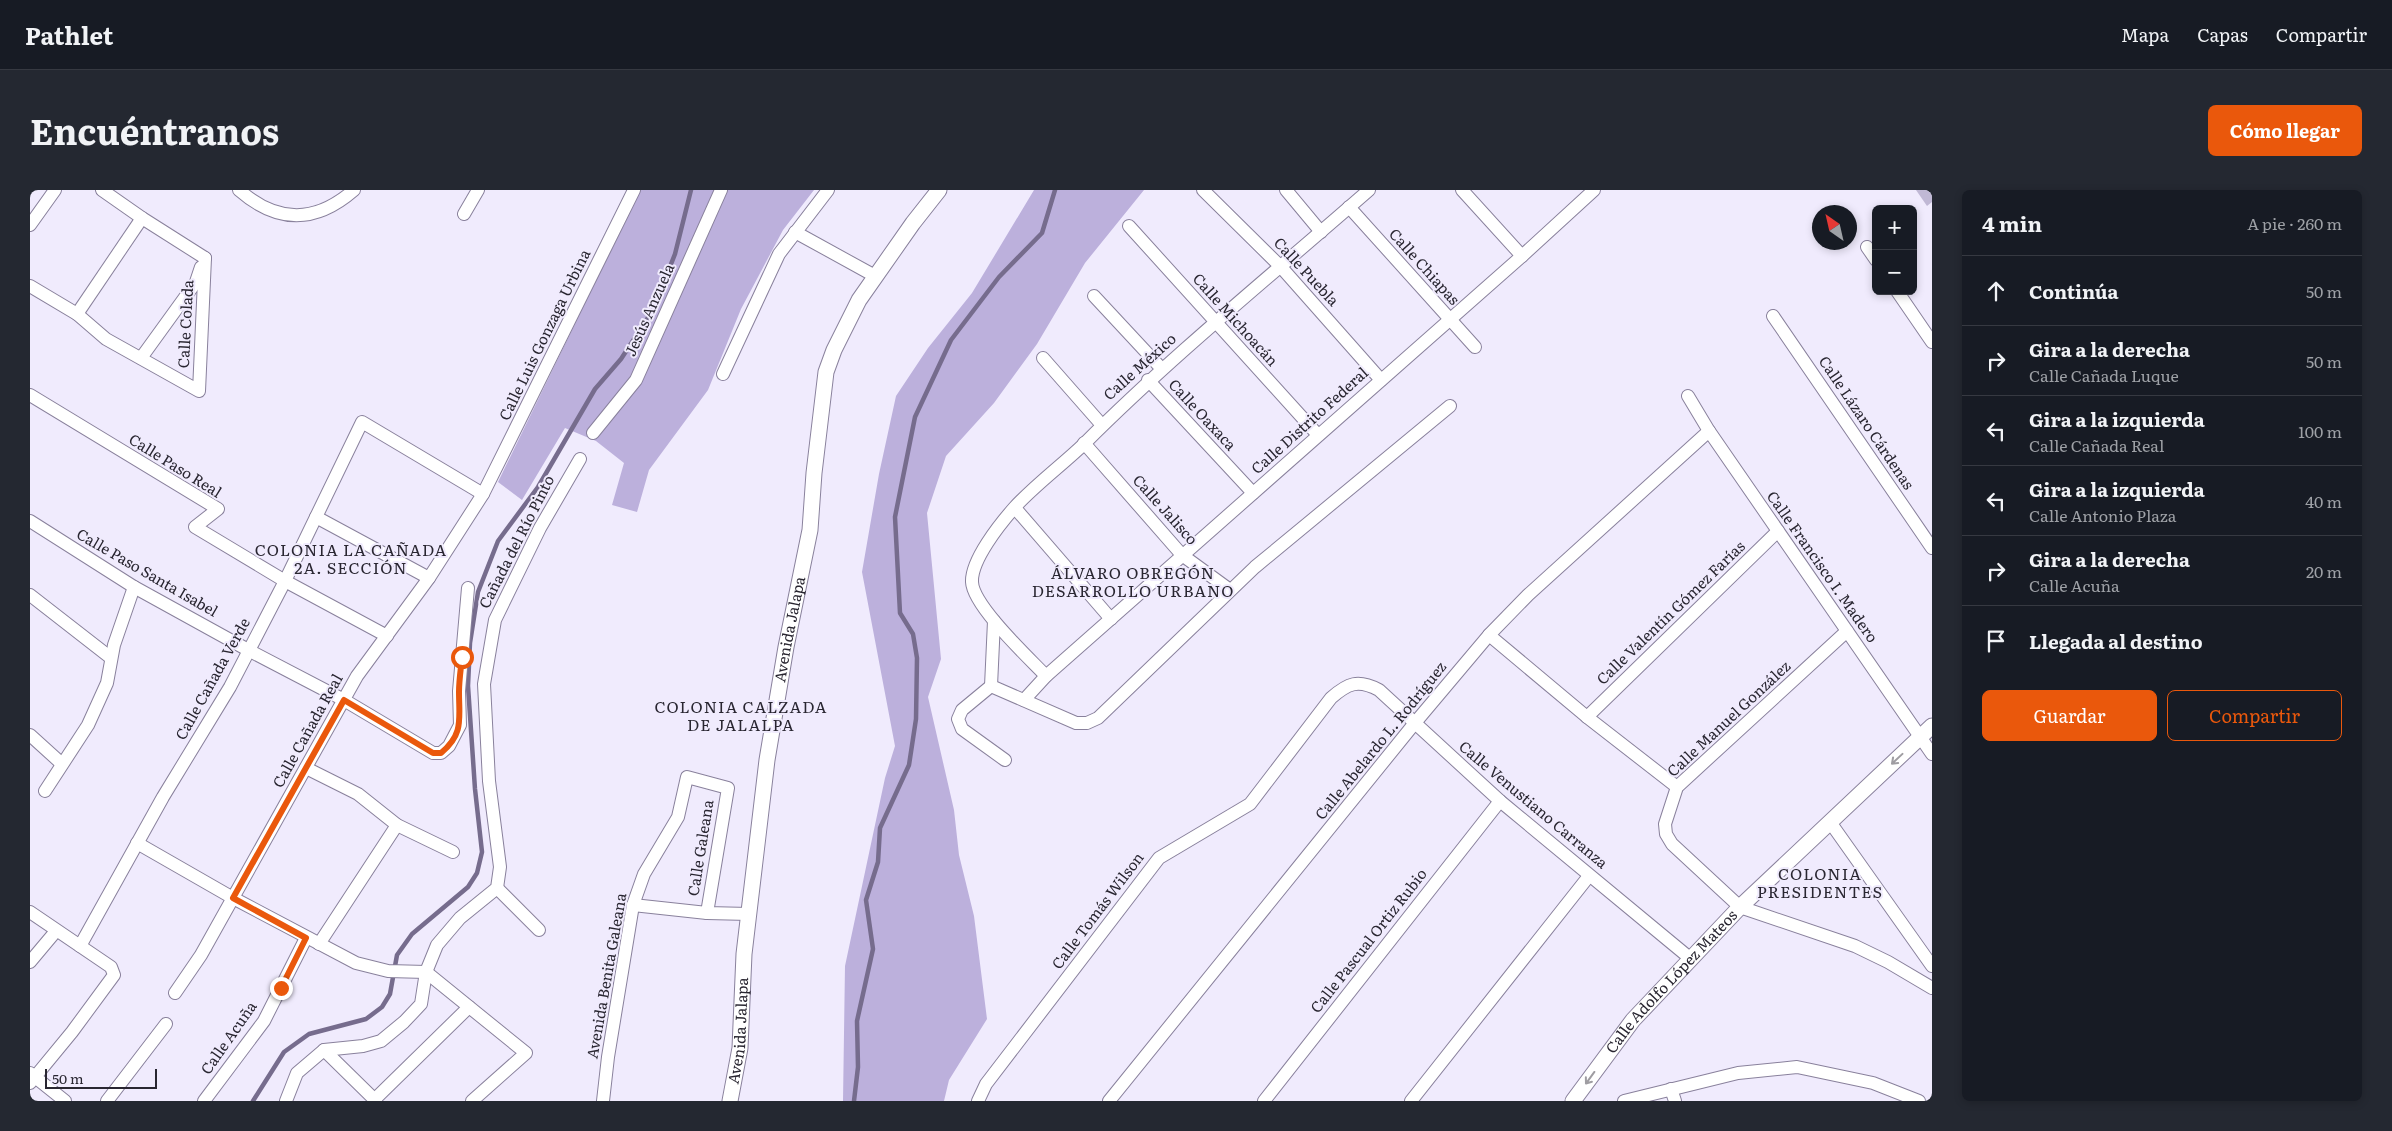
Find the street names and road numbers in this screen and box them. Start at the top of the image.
street label: Calle Chiapas [1384,223,1466,310]
street label: Calle Puebla [1269,231,1346,311]
street label: Calle Luis Gonzaga Urbina [492,244,596,424]
street label: Jesús Anzuela [618,258,680,359]
street label: Calle Michoacán [1188,267,1284,371]
street label: Calle Colada [171,278,198,369]
street label: Calle México [1097,327,1181,405]
street label: Calle Lázaro Cárdenas [1814,351,1921,494]
street label: Calle Distrito Federal [1245,361,1373,479]
street label: Calle Oaxaca [1164,373,1243,456]
street label: Calle Paso Real [125,427,227,503]
street label: Calle Jalisco [1128,469,1204,550]
street label: Cañada del Río Pinto [472,470,559,612]
street label: Calle Francisco I. Madero [1762,486,1885,647]
street label: Calle Paso Santa Isabel [73,522,223,622]
street label: Calle Valentín Gómez Farías [1590,534,1750,689]
street label: Avenida Jalapa [767,573,810,684]
street label: Calle Cañada Verde [169,613,255,744]
street label: Calle Manuel González [1661,654,1795,781]
street label: Calle Abelardo L. Rodríguez [1309,656,1451,824]
street label: Calle Cañada Real [266,669,348,791]
street label: Calle Venustiano Carranza [1454,735,1614,874]
street label: Calle Galeana [681,797,719,898]
street label: Calle Tomás Wilson [1045,847,1149,974]
street label: Calle Pascual Ortiz Rubio [1304,863,1432,1017]
street label: Avenida Benita Galeana [580,890,632,1060]
street label: Calle Adolfo López Mateos [1599,904,1742,1058]
street label: Avenida Jalapa [720,976,753,1086]
street label: Calle Acuña [194,995,262,1079]

